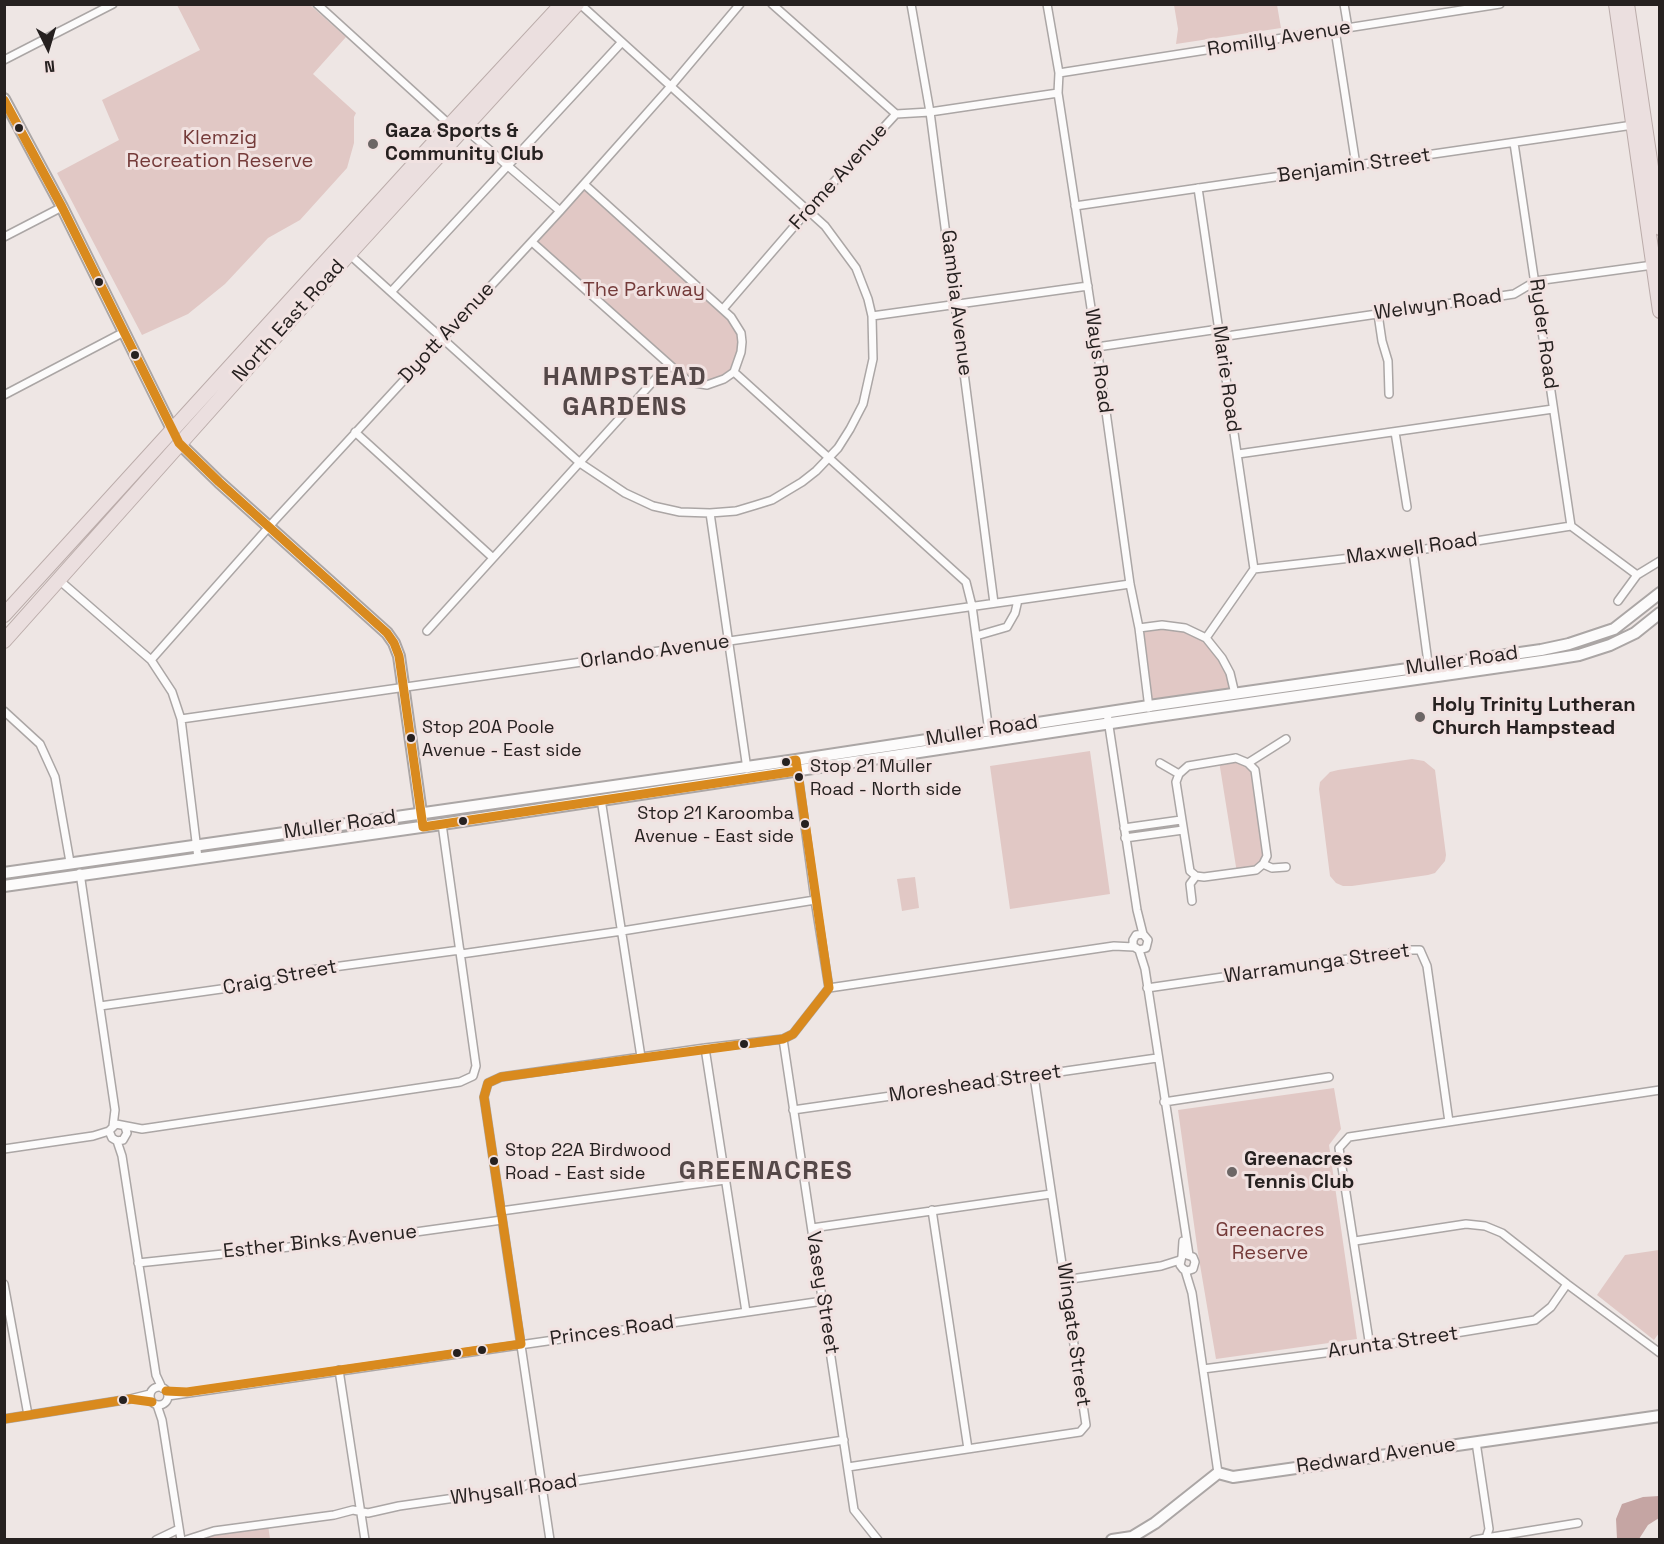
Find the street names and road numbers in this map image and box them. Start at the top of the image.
street label: Romilly Avenue [1206,16,1352,62]
street label: Frome Avenue [785,119,893,235]
street label: Benjamin Street [1276,143,1432,189]
street label: Gambia Avenue [935,229,977,377]
street label: North East Road [228,255,350,387]
street label: Ryder Road [1523,277,1563,391]
street label: Dyott Avenue [394,278,500,388]
street label: Welwyn Road [1373,284,1503,326]
street label: Ways Road [1079,307,1117,415]
street label: Marie Road [1207,324,1245,434]
street label: Maxwell Road [1345,528,1479,570]
street label: Orlando Avenue [579,630,731,674]
street label: Muller Road [1404,641,1520,681]
street label: Muller Road [924,710,1040,752]
street label: Muller Road [282,805,398,845]
street label: Warramunga Street [1223,939,1411,989]
street label: Craig Street [221,955,339,1001]
street label: Moreshead Street [887,1060,1063,1108]
street label: Esther Binks Avenue [222,1220,418,1264]
street label: Vasey Street [800,1230,844,1356]
street label: Wingate Street [1051,1261,1095,1409]
street label: Princes Road [548,1310,676,1352]
street label: Arunta Street [1326,1322,1460,1364]
street label: Redward Avenue [1295,1433,1457,1479]
street label: Whysall Road [449,1469,579,1511]

